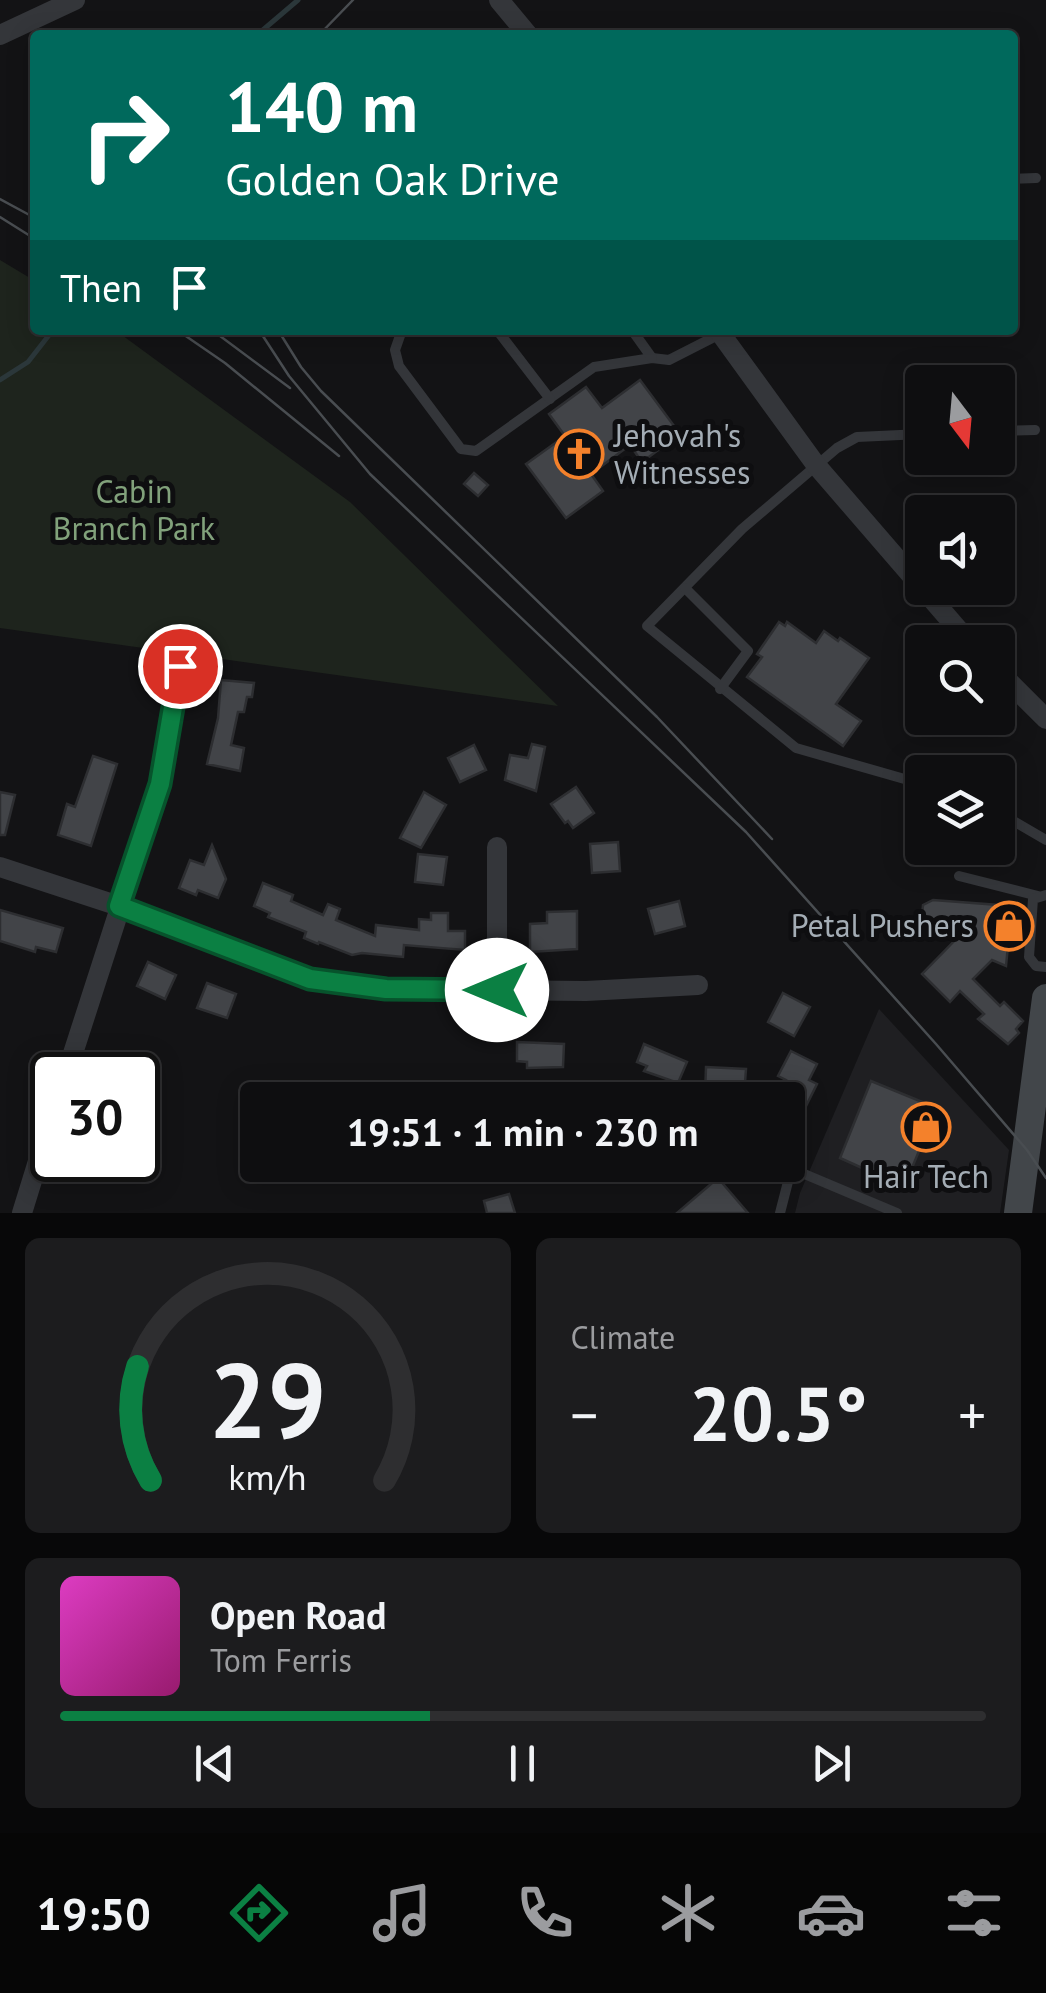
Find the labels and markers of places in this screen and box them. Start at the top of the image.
place label: Jehovah's Witnesses [612,414,750,493]
church icon: Jehovah's Witnesses [553,428,605,480]
pin [138,624,223,709]
shop icon: Petal Pushers [983,900,1035,952]
place label: Petal Pushers [791,904,974,946]
shop icon: Hair Tech [900,1101,952,1153]
place label: Hair Tech [863,1155,989,1197]

